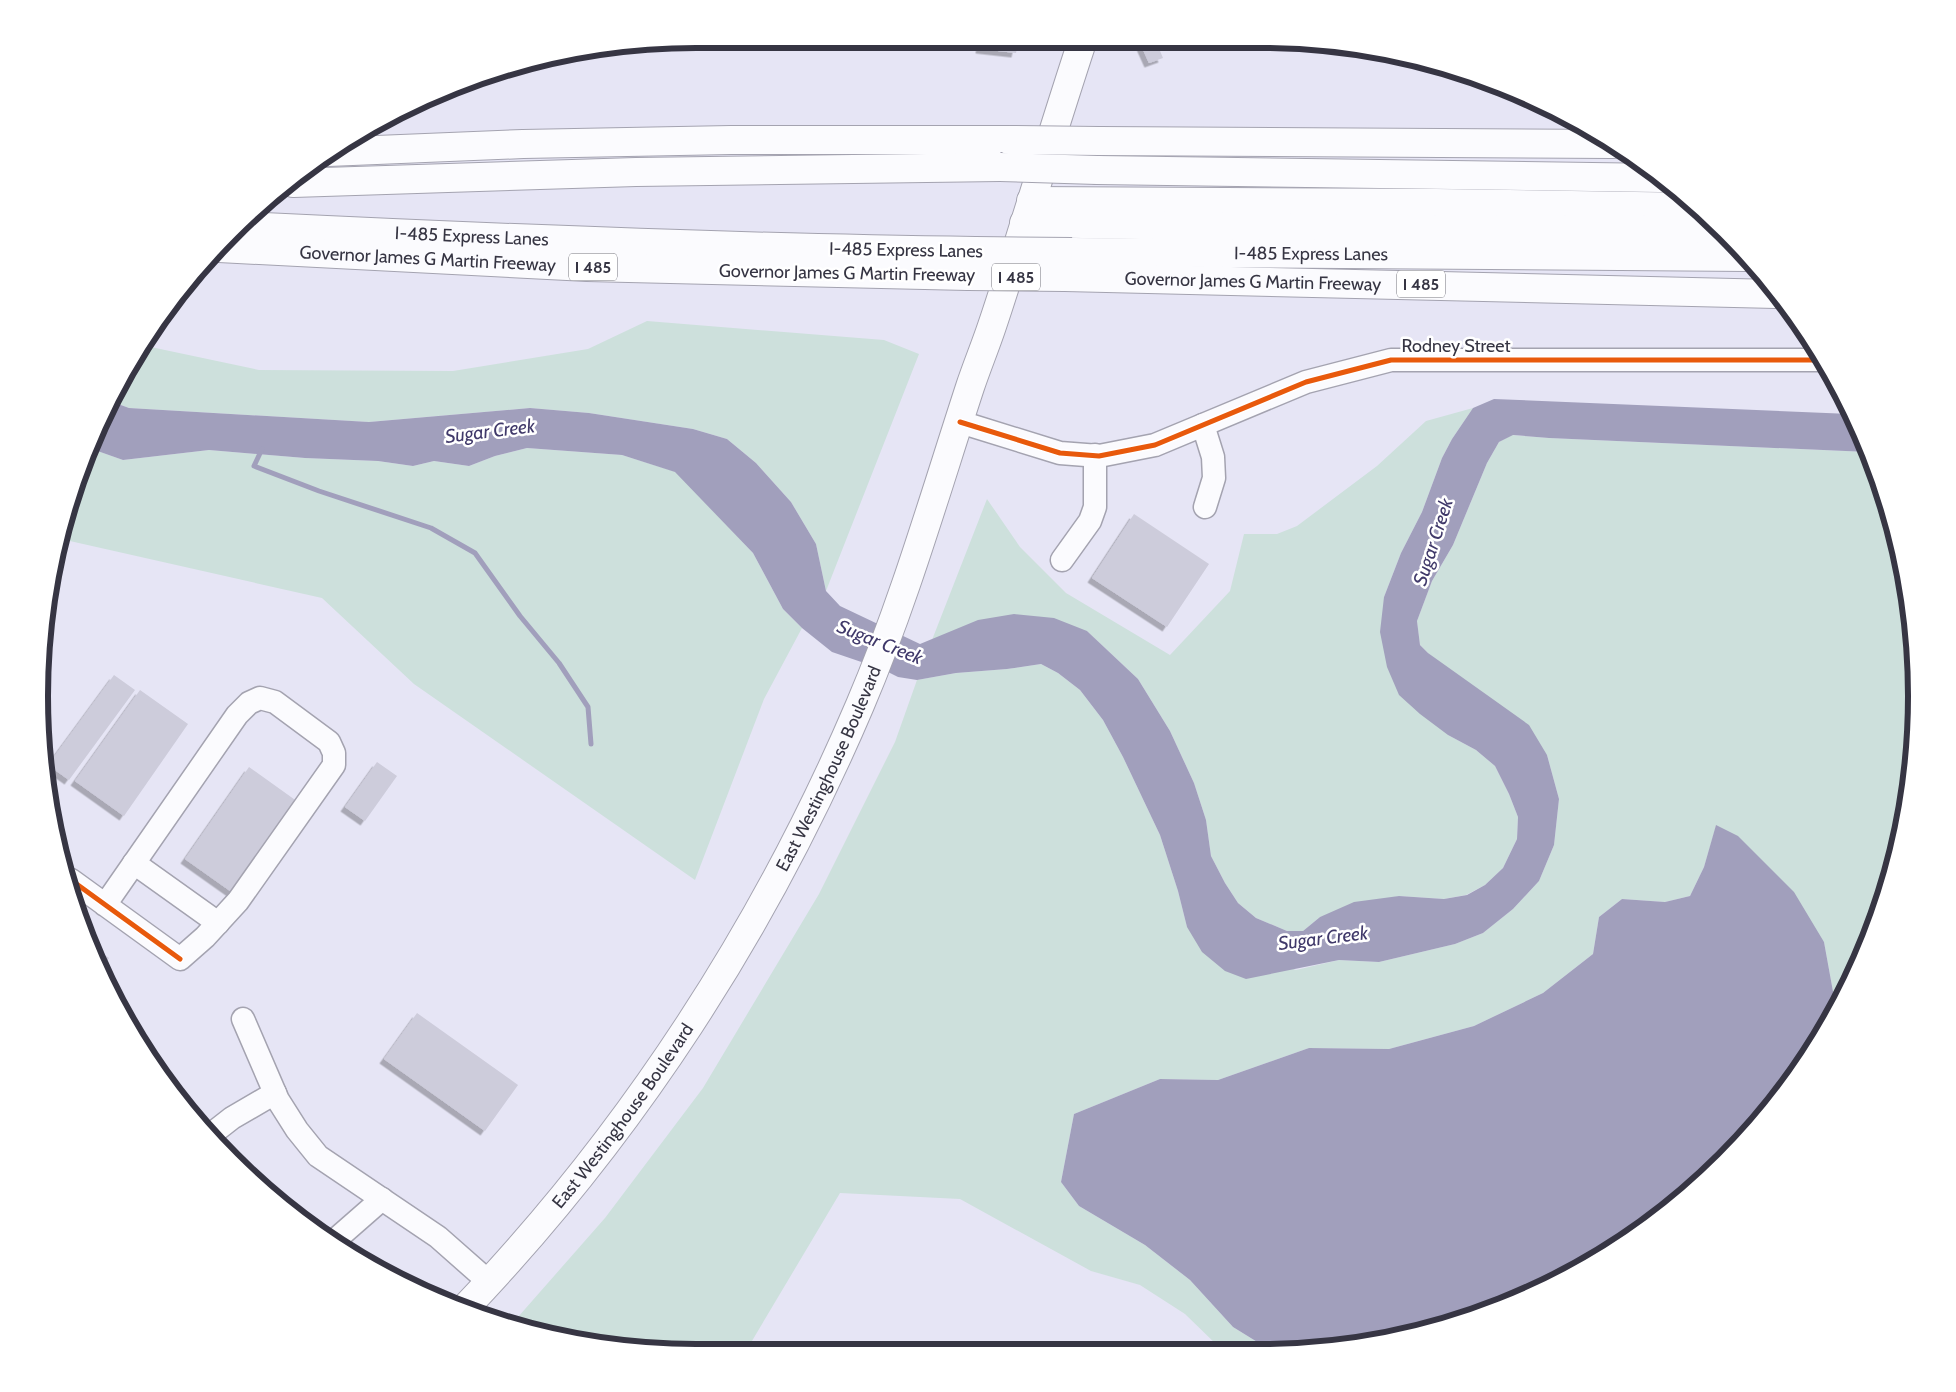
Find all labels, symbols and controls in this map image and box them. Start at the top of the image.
street label: I-485 Express Lanes [394,222,549,251]
street label: I-485 Express Lanes [829,238,983,262]
street label: Governor James G Martin Freeway [299,241,556,276]
street label: I-485 Express Lanes [1234,242,1388,265]
road number: I 485 [569,253,617,280]
street label: Governor James G Martin Freeway [719,260,975,286]
road number: I 485 [992,264,1040,290]
street label: Governor James G Martin Freeway [1124,267,1382,296]
road number: I 485 [1397,270,1445,298]
street label: Rodney Street [1402,335,1511,357]
water label: Sugar Creek [444,414,537,448]
water label: Sugar Creek [1408,495,1458,588]
water label: Sugar Creek [834,614,927,670]
street label: East Westinghouse Boulevard [771,663,886,875]
water label: Sugar Creek [1277,921,1370,955]
street label: East Westinghouse Boulevard [547,1019,698,1213]

